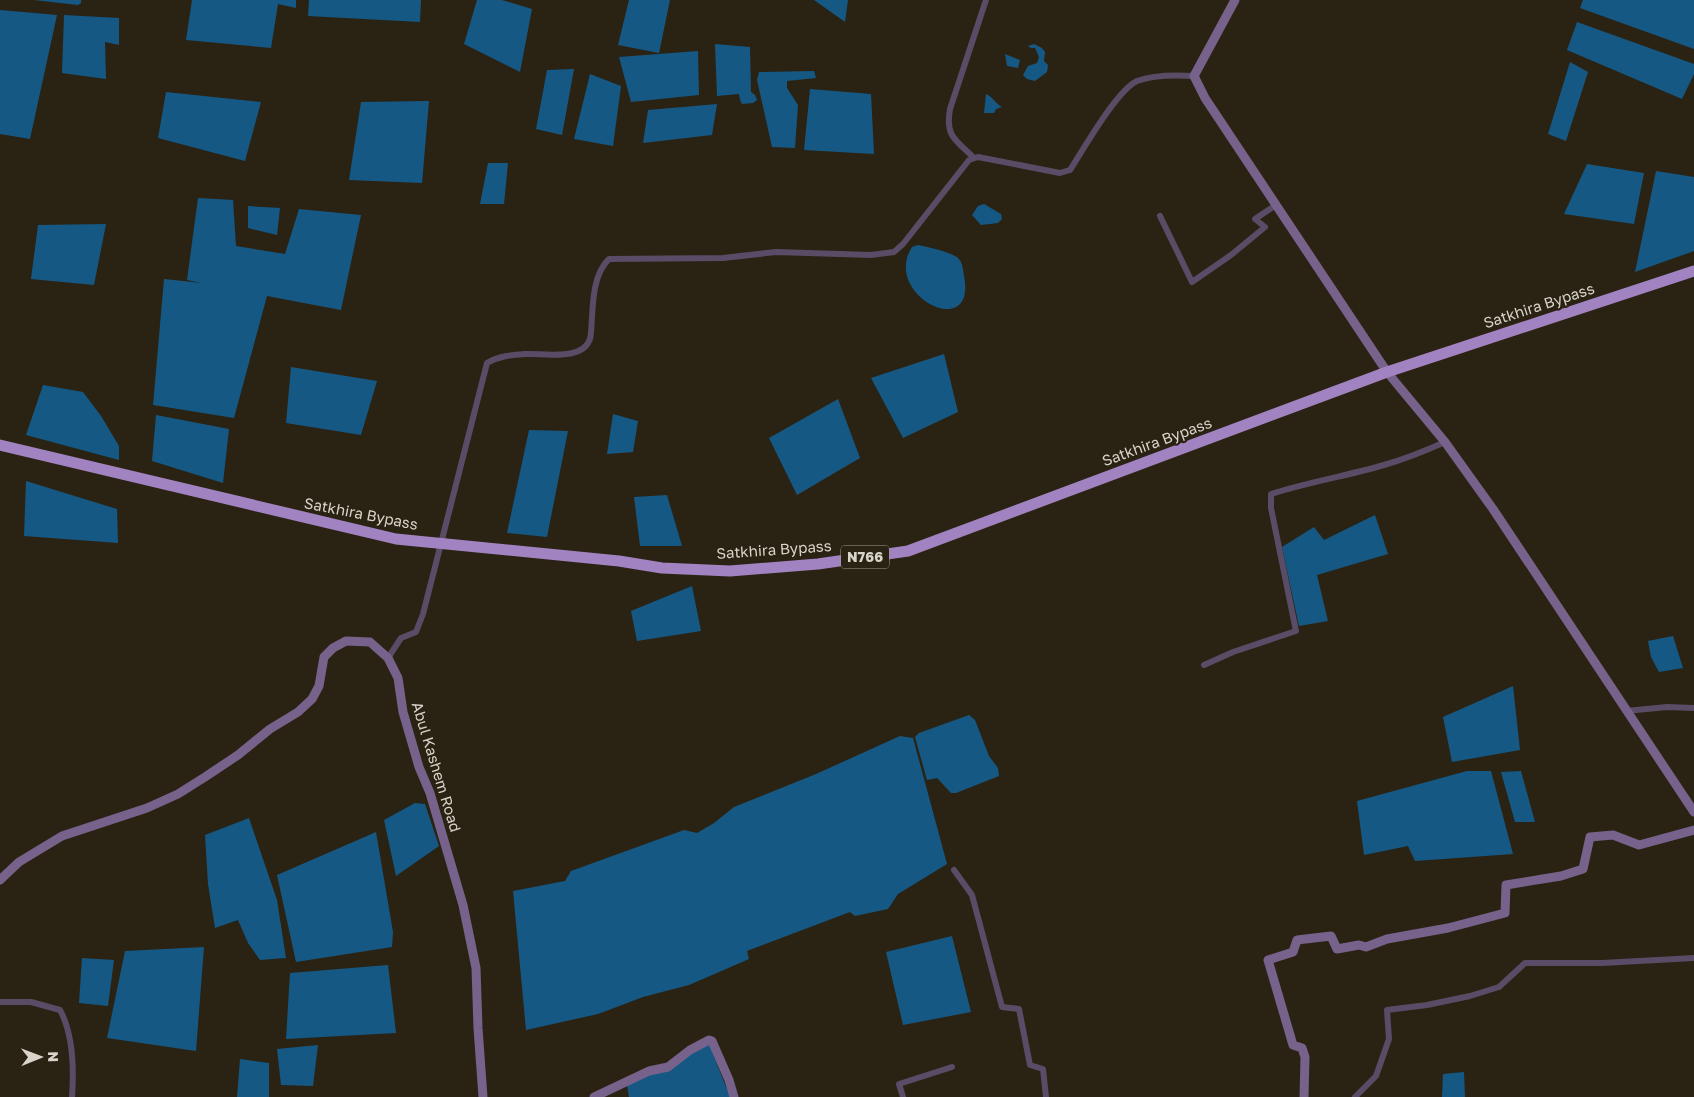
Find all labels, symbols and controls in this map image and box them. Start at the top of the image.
street label: Satkhira Bypass [1481,279,1596,331]
street label: Satkhira Bypass [1099,413,1214,469]
street label: Satkhira Bypass [303,493,420,533]
street label: Satkhira Bypass [716,536,832,562]
road number: N766 [841,546,889,568]
street label: Abul Kashem Road [409,699,465,834]
north arrow [15,1032,65,1082]
text: N [45,1051,62,1062]

